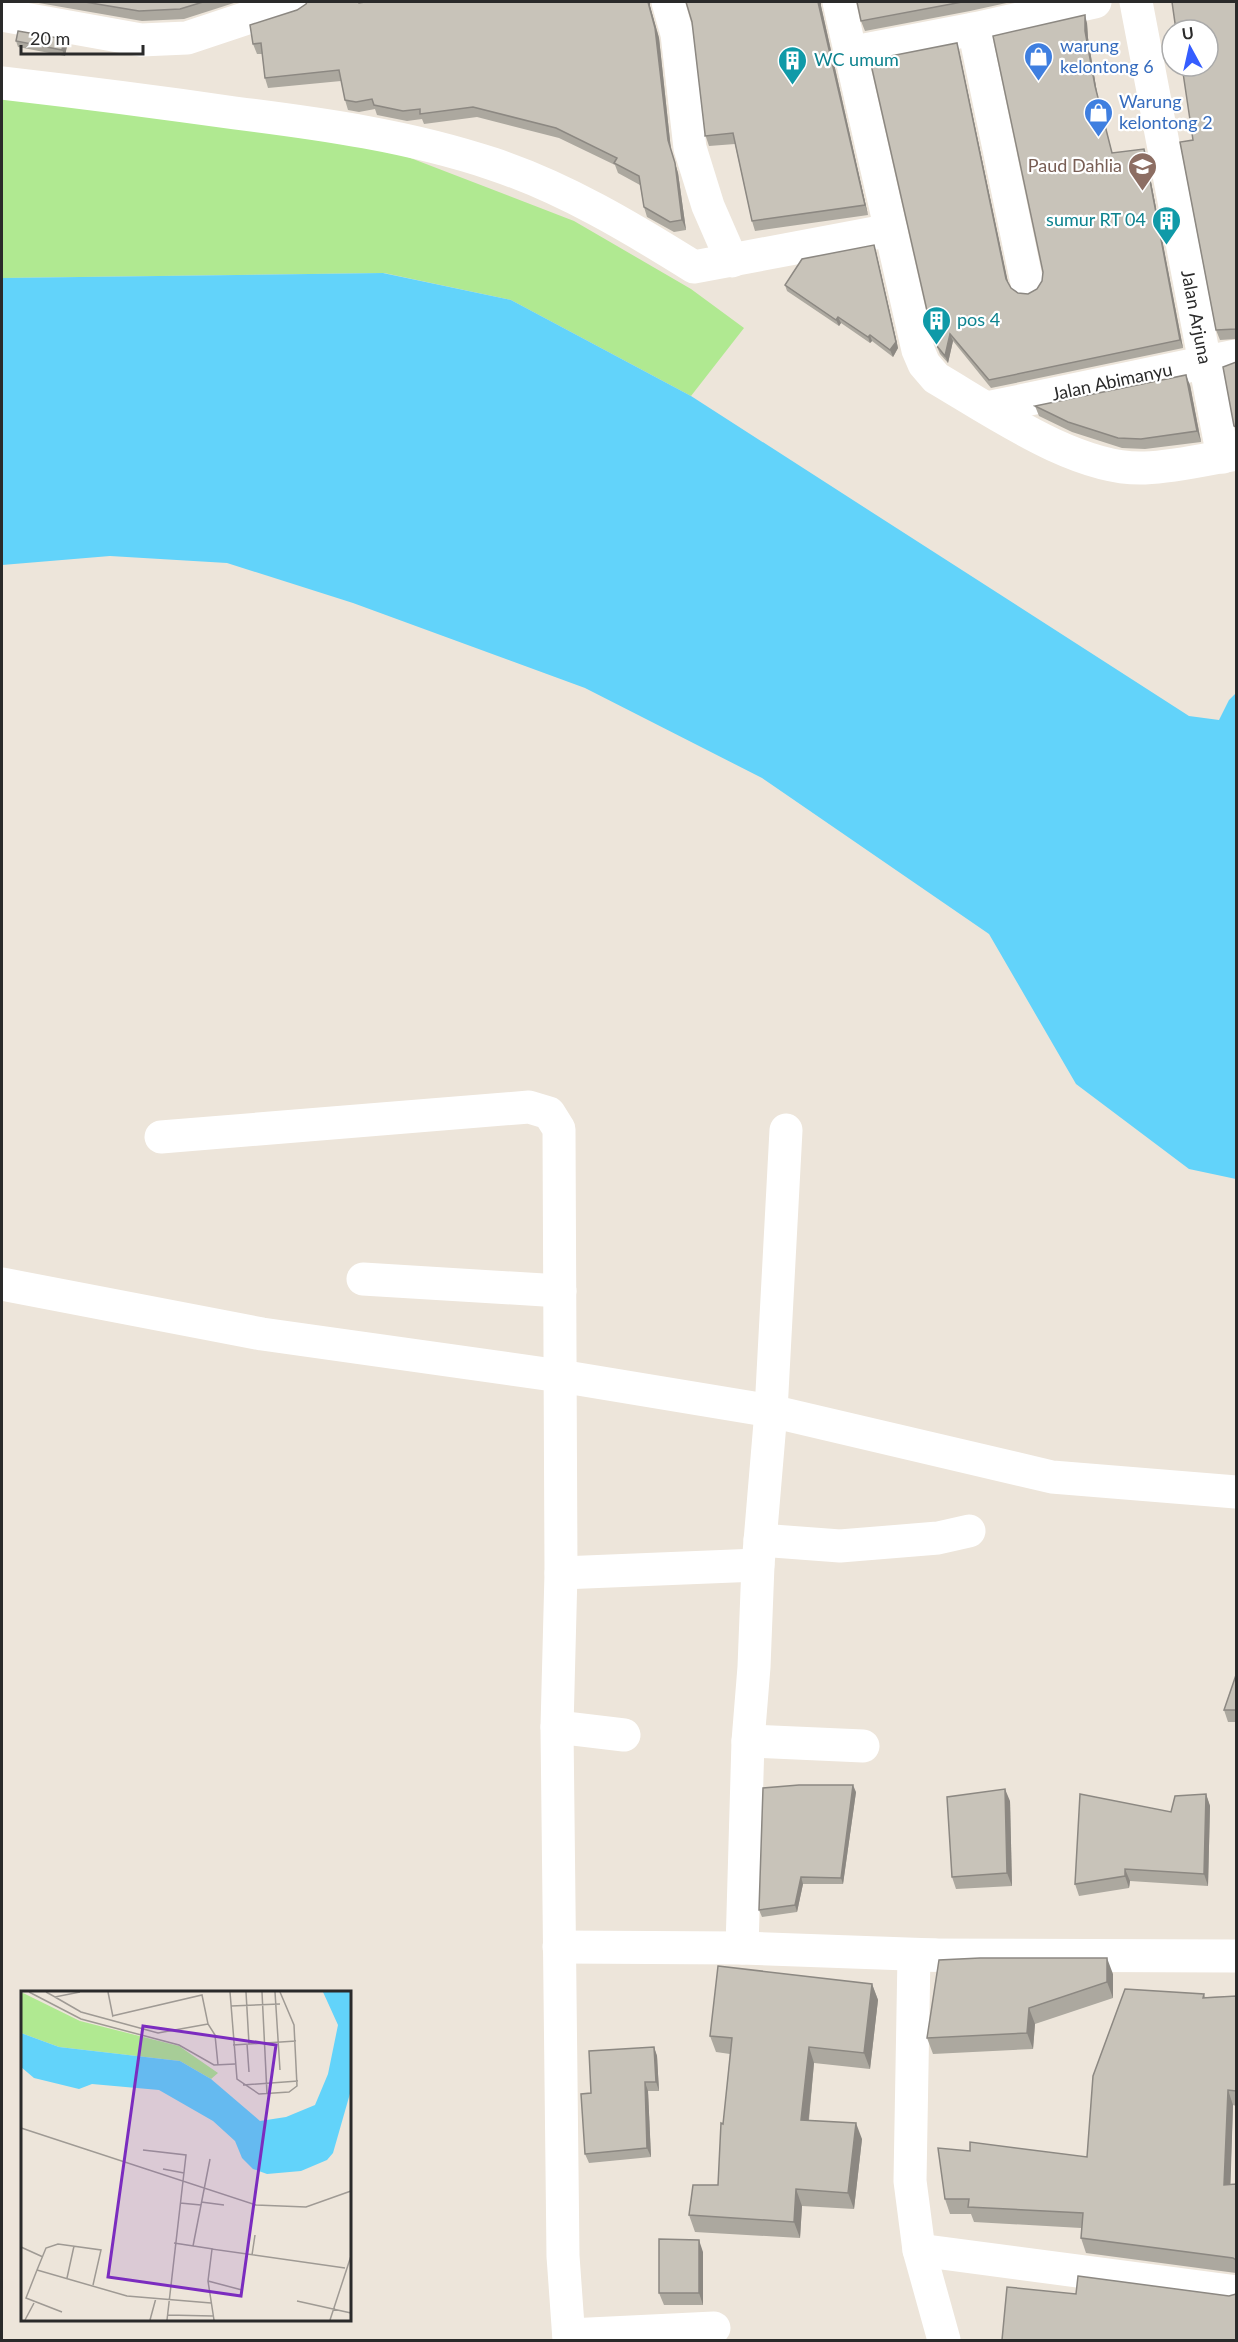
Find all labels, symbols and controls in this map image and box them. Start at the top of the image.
scale bar [21,18,142,56]
north arrow [1160,18,1220,78]
text: U [1181,22,1195,43]
text: 20 m [30,27,70,49]
place label: warung kelontong 6 [1060,34,1154,77]
shop icon: warung kelontong 6 [1023,40,1055,82]
building icon: WC umum [777,44,809,86]
place label: WC umum [814,48,899,70]
place label: Warung kelontong 2 [1119,90,1213,133]
shop icon: Warung kelontong 2 [1082,96,1114,138]
school or university icon: Paud Dahlia [1127,150,1159,192]
place label: Paud Dahlia [1028,154,1122,176]
building icon: sumur RT 04 [1151,204,1183,246]
place label: sumur RT 04 [1046,208,1146,230]
street label: Jalan Arjuna [1177,268,1217,366]
building icon: pos 4 [920,304,952,346]
place label: pos 4 [957,308,1000,330]
street label: Jalan Abimanyu [1049,357,1174,405]
inset map [21,1991,351,2321]

